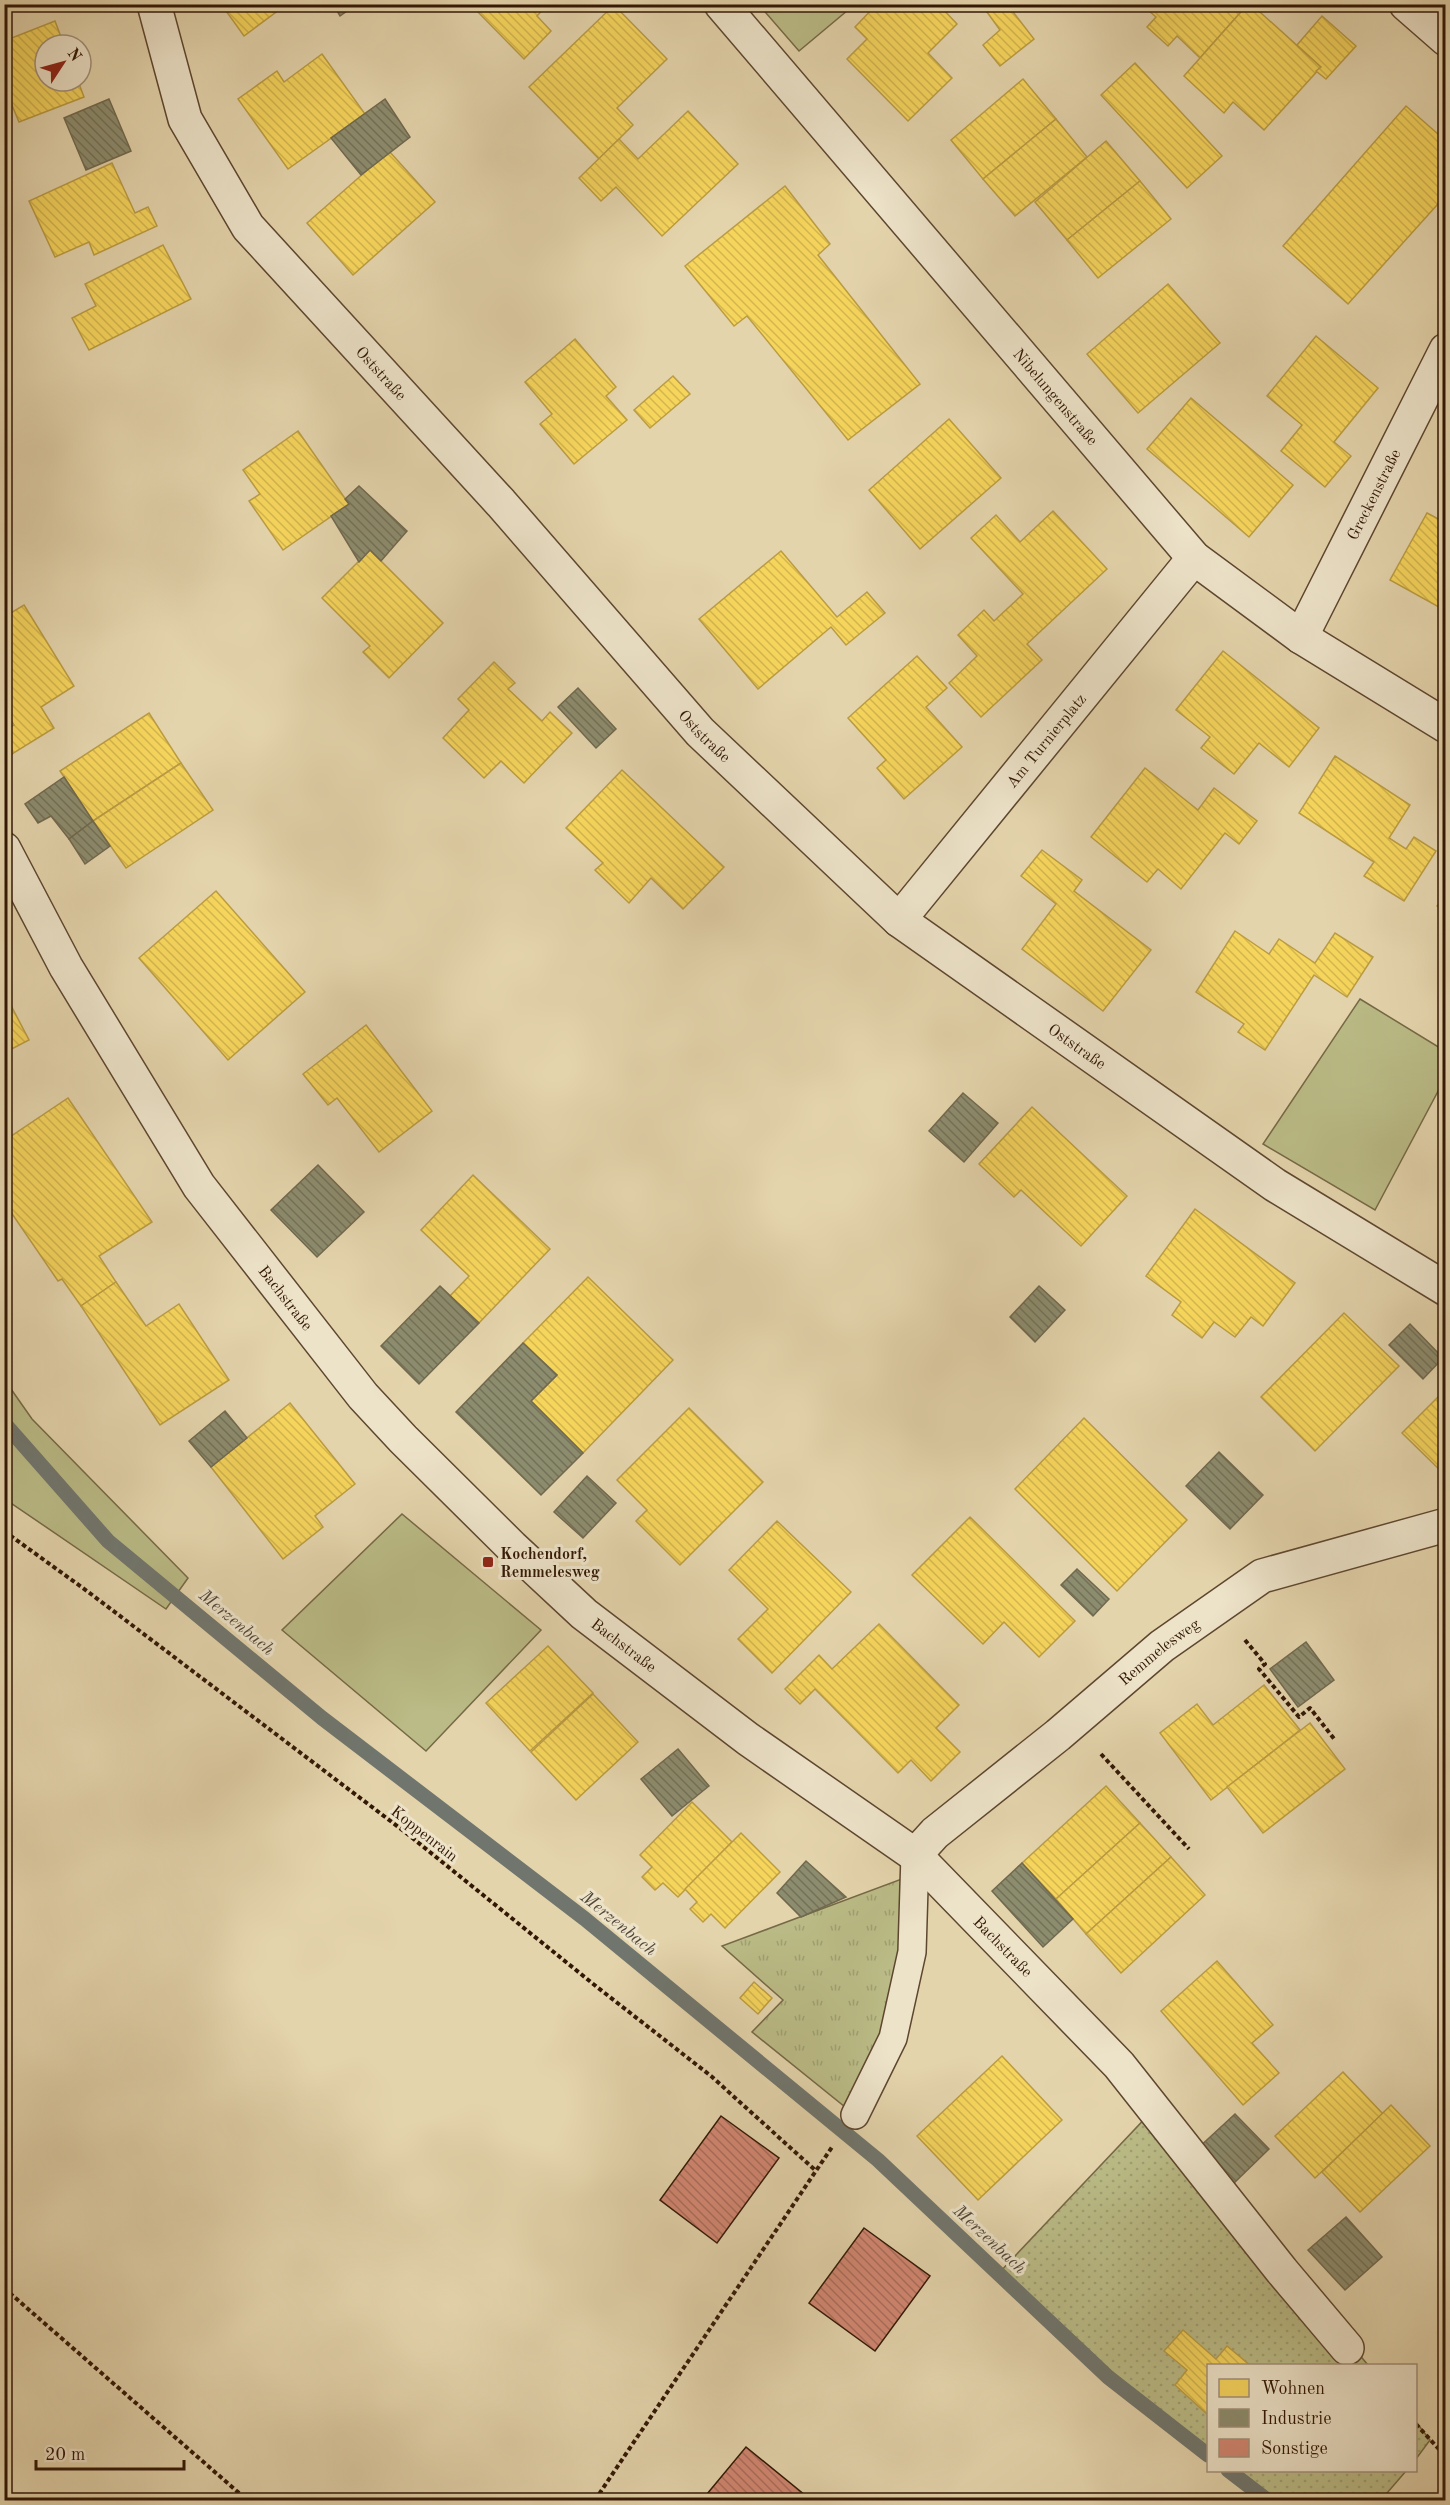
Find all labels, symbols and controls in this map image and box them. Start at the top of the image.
north arrow [33,33,93,93]
text: N [63,46,84,66]
street label: Oststraße [352,344,409,404]
street label: Nibelungenstraße [1009,346,1100,449]
street label: Greckenstraße [1345,447,1405,543]
street label: Am Turnierplatz [1004,691,1090,791]
street label: Oststraße [675,708,733,766]
street label: Oststraße [1044,1022,1108,1073]
street label: Bachstraße [254,1263,315,1334]
place label: Kochendorf, Remmelesweg [500,1547,600,1581]
marker: Kochendorf, Remmelesweg [481,1555,495,1569]
water label: Merzenbach [195,1586,277,1659]
street label: Bachstraße [587,1616,659,1676]
street label: Remmelesweg [1116,1616,1203,1689]
street label: Koppenrain [387,1804,461,1866]
water label: Merzenbach [576,1887,660,1960]
street label: Bachstraße [969,1914,1035,1981]
water label: Merzenbach [949,2201,1029,2278]
legend [1207,2364,1417,2472]
text: Wohnen [1261,2380,1325,2398]
text: Industrie [1261,2410,1331,2428]
scale bar [36,2433,184,2471]
text: Sonstige [1261,2440,1328,2458]
text: 20 m [45,2446,85,2464]

